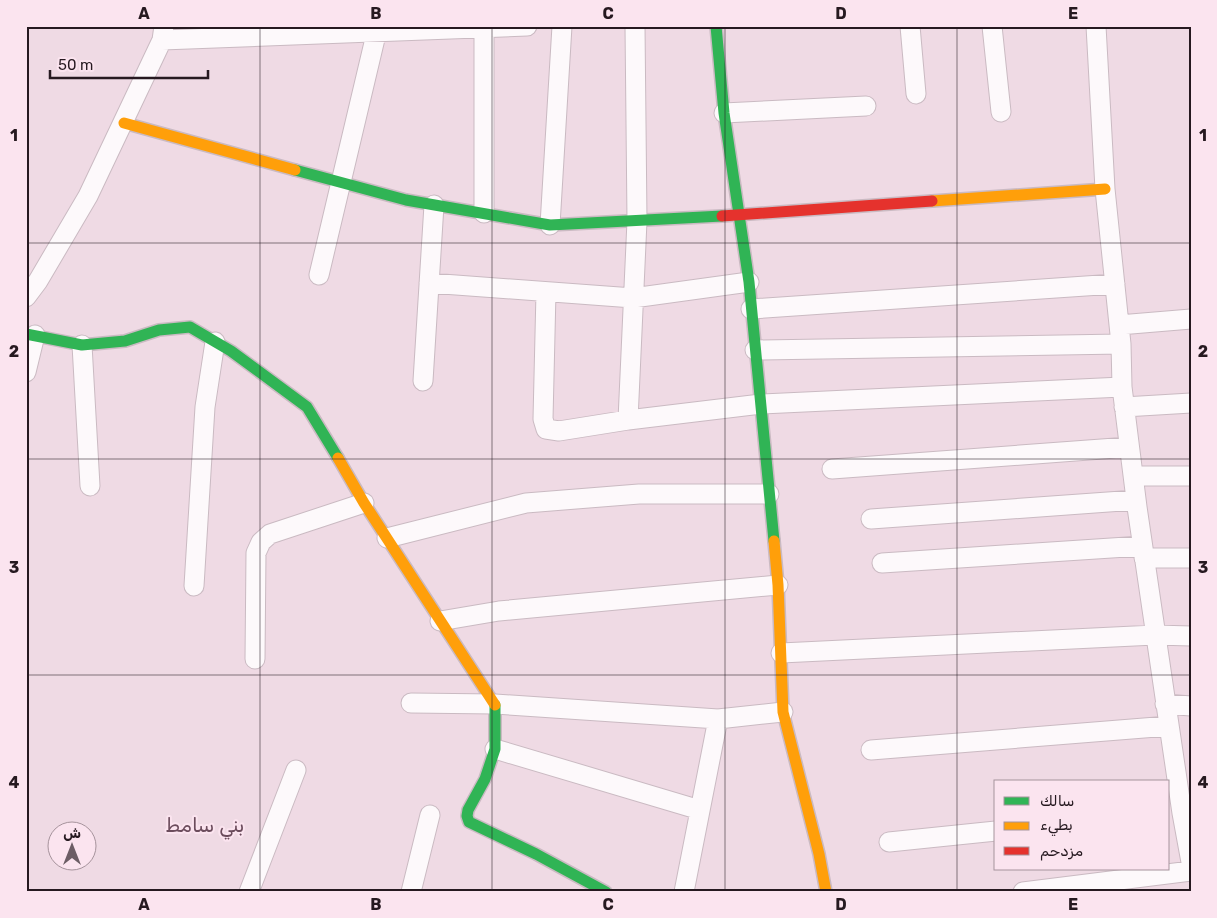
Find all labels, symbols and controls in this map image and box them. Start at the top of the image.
text: A [138,4,150,23]
text: B [370,4,382,23]
text: C [602,4,614,23]
text: D [835,4,847,23]
text: E [1068,4,1078,23]
scale bar [50,48,208,80]
text: 50 m [58,56,93,74]
text: 1 [10,126,18,145]
text: 1 [1199,126,1207,145]
text: 2 [9,342,19,361]
text: 2 [1198,342,1208,361]
text: 3 [9,558,19,577]
text: 3 [1198,558,1208,577]
text: 4 [9,773,20,792]
text: 4 [1198,773,1209,792]
legend [994,780,1170,870]
text: سالك [1040,792,1075,810]
district label: بني سامط [166,813,244,840]
text: بطيء [1040,816,1073,837]
north arrow [48,820,98,870]
text: ش [63,825,81,842]
text: مزدحم [1040,842,1083,861]
text: A [138,895,150,914]
text: B [370,895,382,914]
text: C [602,895,614,914]
text: D [835,895,847,914]
text: E [1068,895,1078,914]

